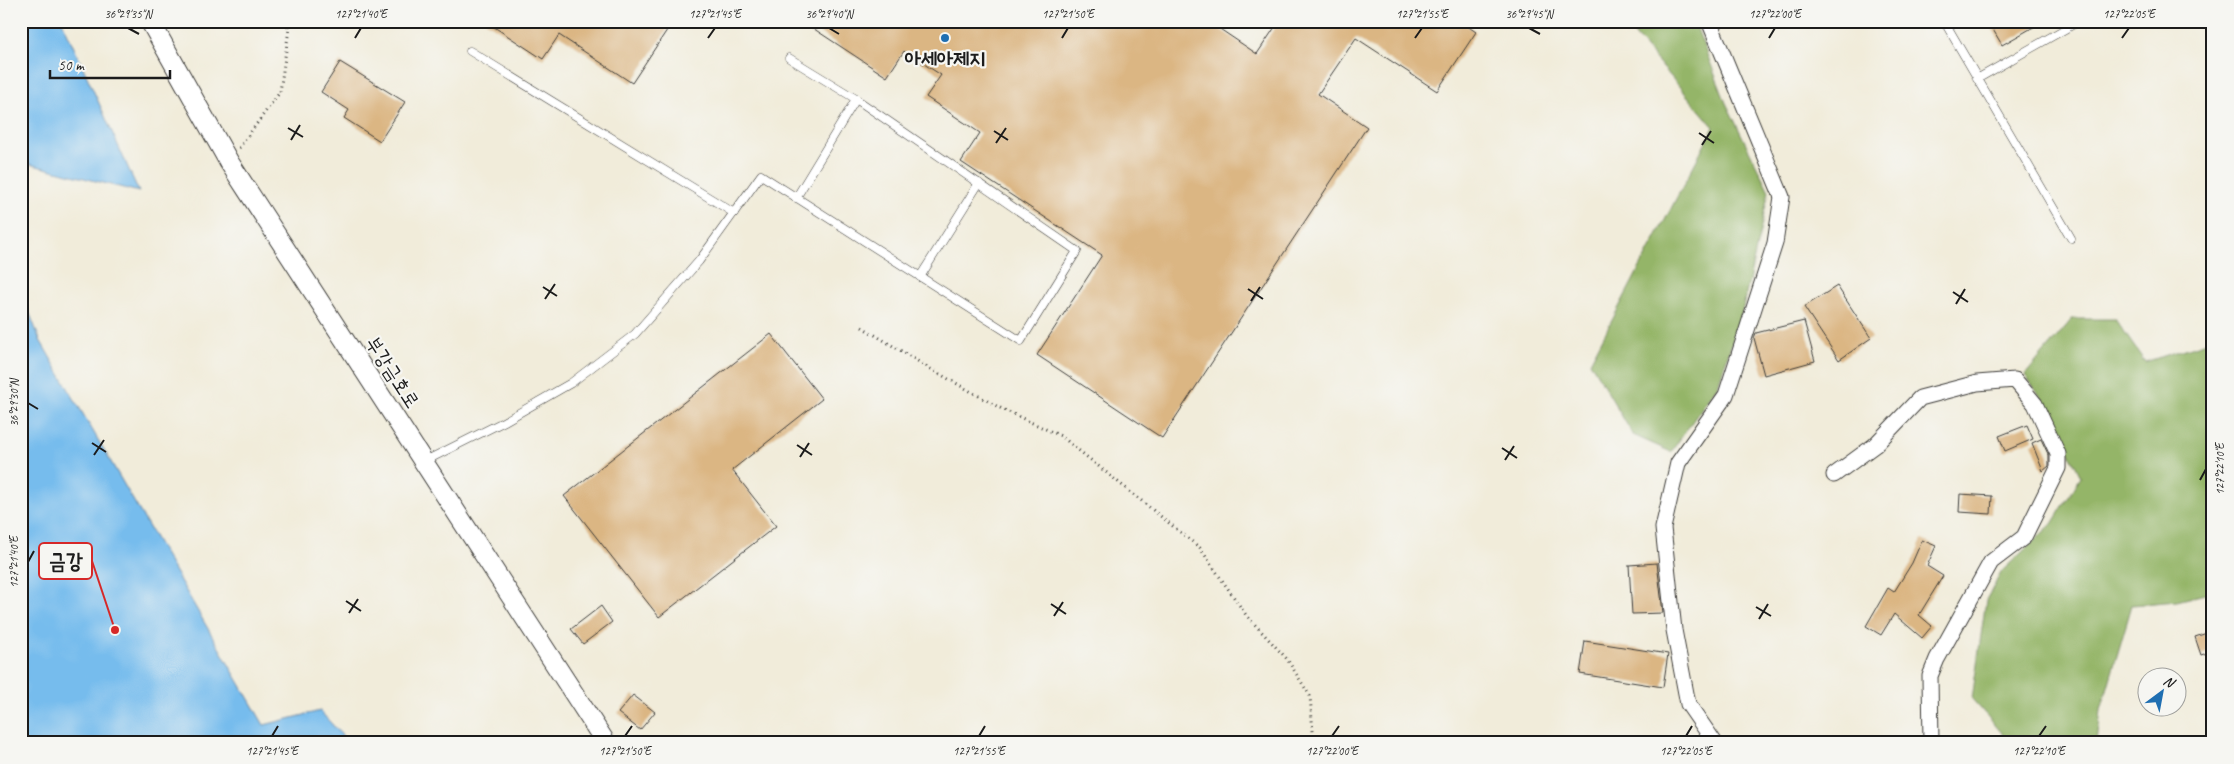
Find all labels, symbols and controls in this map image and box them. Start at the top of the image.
text: 36°29'35"N [104,6,153,22]
text: 127°21'40"E [335,6,389,22]
text: 127°21'45"E [689,6,743,22]
text: 36°29'40"N [805,6,854,22]
text: 127°21'50"E [1042,6,1096,22]
text: 127°21'55"E [1396,6,1450,22]
text: 36°29'45"N [1505,6,1554,22]
text: 127°22'00"E [1749,6,1803,22]
text: 127°22'05"E [2103,6,2157,22]
marker: 아세아제지 [939,32,951,44]
place label: 아세아제지 [905,46,985,71]
scale bar [50,48,170,80]
text: 50 m [58,56,85,75]
street label: 부강금호로 [360,332,425,413]
text: 36°29'30"N [6,378,22,427]
text: 127°22'10"E [2212,441,2228,495]
text: 127°21'40"E [6,534,22,588]
callout: 금강 [39,543,92,579]
text: 금강 [49,548,83,574]
north arrow [2136,666,2186,716]
text: N [2160,672,2179,692]
text: 127°21'45"E [246,743,300,759]
text: 127°21'50"E [599,743,653,759]
text: 127°21'55"E [953,743,1007,759]
text: 127°22'00"E [1306,743,1360,759]
text: 127°22'05"E [1660,743,1714,759]
text: 127°22'10"E [2013,743,2067,759]

